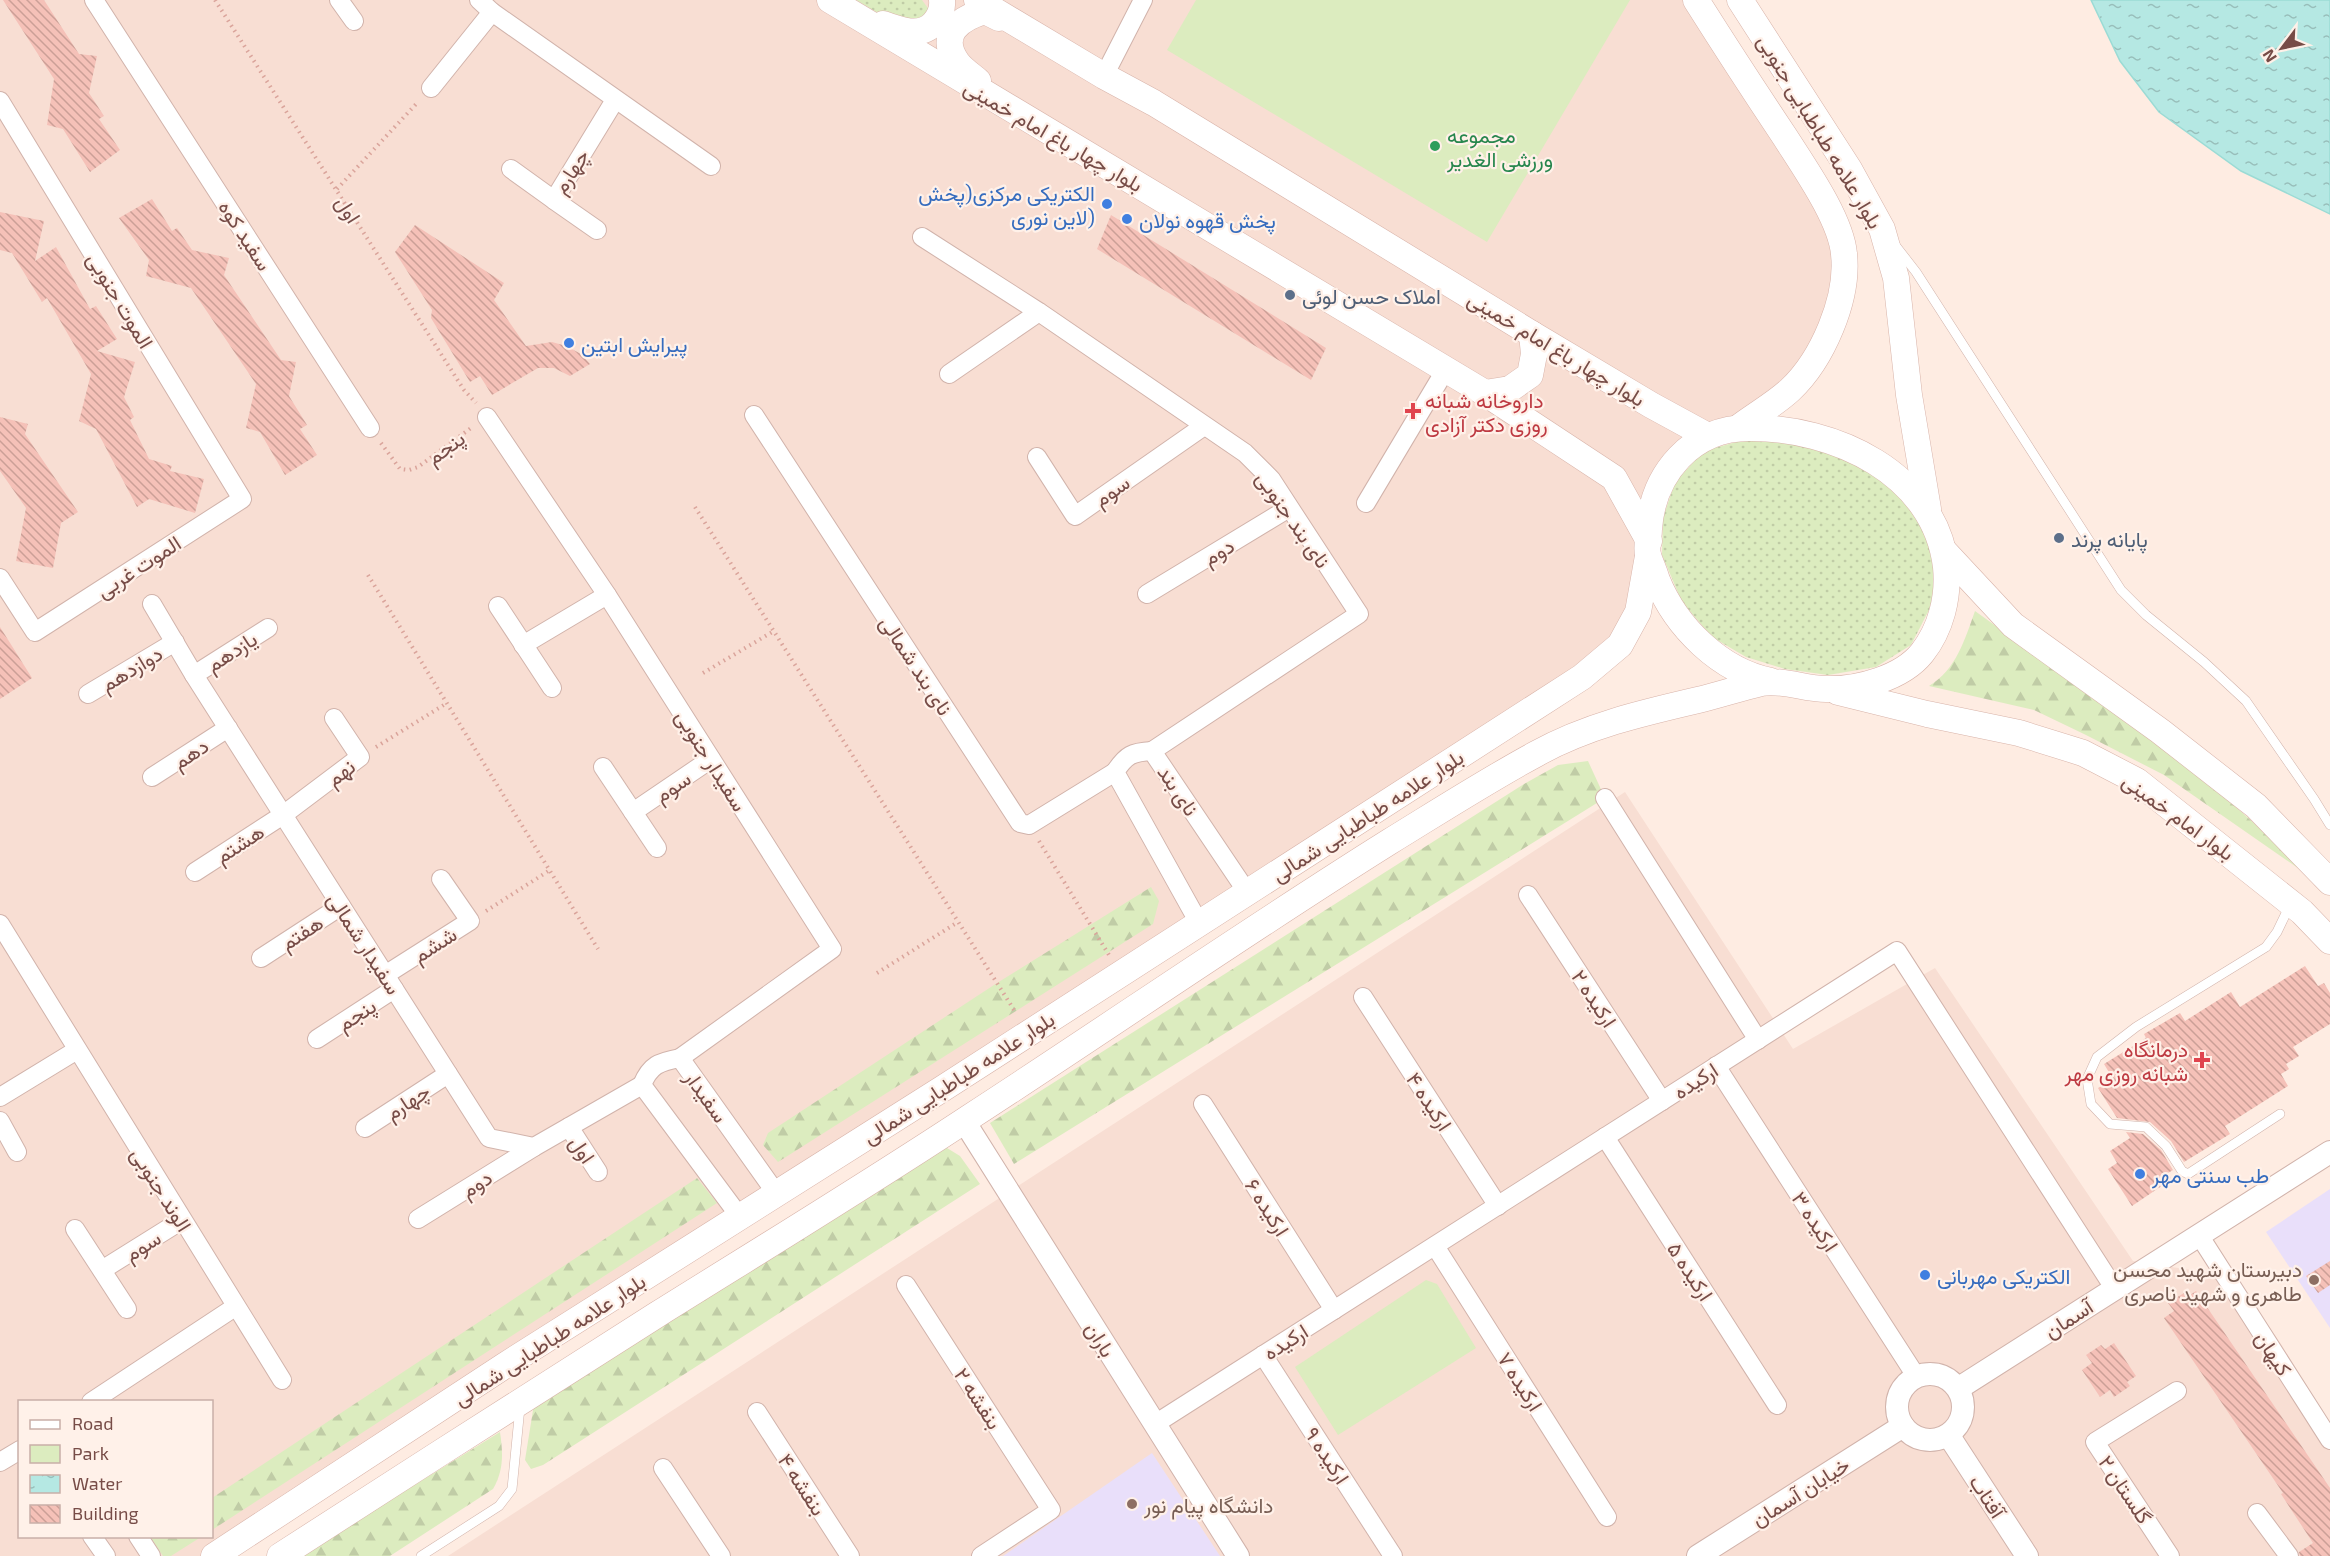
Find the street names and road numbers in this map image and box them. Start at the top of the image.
street label: بلوار علامه طباطبایی جنوبی [1751,29,1889,234]
street label: بلوار چهار باغ امام خمینی [959,74,1148,199]
street label: چهارم [546,144,596,200]
street label: اول [329,191,367,228]
street label: سفید کوه [212,195,278,276]
street label: الموت جنوبی [81,247,159,354]
street label: بلوار چهار باغ امام خمینی [1462,285,1650,413]
street label: پنجم [421,425,471,472]
street label: نای بند جنوبی [1250,466,1336,573]
street label: سوم [1088,469,1136,514]
street label: الموت غربی [91,529,186,604]
street label: دوم [1198,532,1240,572]
street label: نای بند شمالی [875,610,958,720]
street label: یازدهم [201,625,263,679]
street label: دوازدهم [96,640,168,699]
street label: سفیدار جنوبی [669,705,753,816]
street label: دهم [167,732,214,776]
street label: بلوار علامه طباطبایی شمالی [1266,744,1469,888]
street label: نهم [321,753,361,793]
street label: نای بند [1152,760,1205,821]
street label: سوم [649,765,697,810]
street label: بلوار امام خمینی [2116,767,2240,867]
street label: هشتم [210,818,270,870]
street label: سفیدار شمالی [321,887,407,1000]
street label: هفتم [275,909,329,957]
street label: ششم [407,921,462,970]
street label: ارکیده ۲ [1565,964,1623,1033]
street label: پنجم [332,992,382,1038]
street label: بلوار علامه طباطبایی شمالی [857,1006,1060,1150]
street label: ارکیده [1668,1056,1723,1105]
street label: سفیدار [678,1064,734,1128]
street label: ارکیده ۴ [1400,1067,1458,1136]
street label: چهارم [380,1077,436,1127]
street label: اول [563,1131,601,1169]
street label: الوند جنوبی [125,1142,198,1237]
street label: دوم [456,1164,498,1205]
street label: ارکیده ۶ [1239,1174,1295,1241]
street label: ارکیده ۳ [1786,1186,1845,1257]
street label: سوم [119,1224,166,1268]
street label: ارکیده ۵ [1661,1237,1719,1306]
street label: بلوار علامه طباطبایی شمالی [448,1268,651,1412]
street label: آسمان [2039,1292,2099,1344]
street label: باران [1079,1317,1121,1362]
street label: ارکیده [1258,1318,1313,1366]
street label: کیهان [2249,1326,2298,1381]
street label: ارکیده ۷ [1491,1347,1549,1416]
street label: بنفشه ۲ [949,1363,1008,1434]
street label: ارکیده ۹ [1299,1422,1356,1489]
street label: بنفشه ۴ [773,1448,832,1520]
street label: گلستان ۲ [2093,1450,2158,1529]
street label: خیابان آسمان [1746,1451,1854,1532]
street label: آفتاب [1964,1470,2012,1525]

